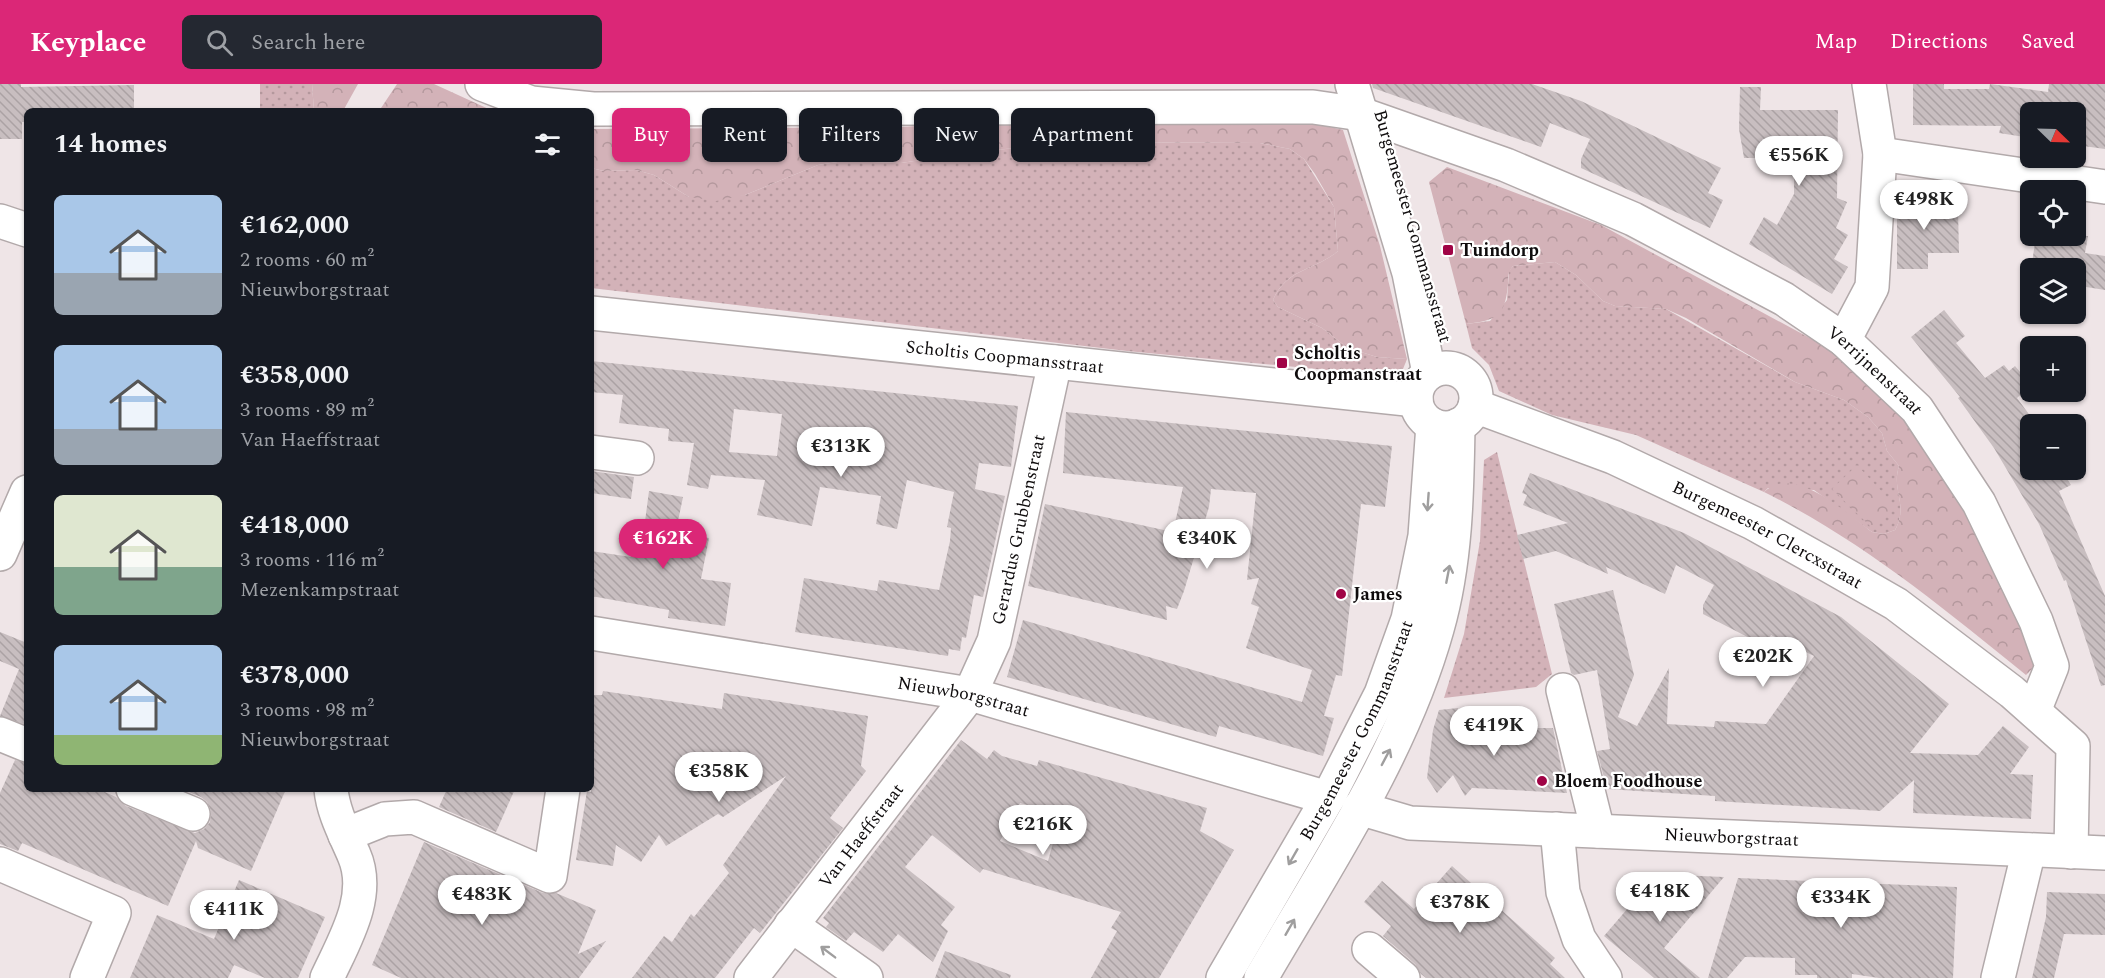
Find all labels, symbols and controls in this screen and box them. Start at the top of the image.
search box [182,15,602,69]
text: Keyplace [30,21,146,64]
icon: search [203,26,236,59]
text: Search here [251,26,365,59]
text: Map [1815,26,1857,58]
text: Directions [1890,26,1988,58]
text: Saved [2021,26,2075,58]
north arrow [2020,102,2086,168]
map controls [2020,102,2086,480]
street label: Burgemeester Gommansstraat [1366,106,1459,346]
chip: Buy [612,108,690,162]
chip: Rent [702,108,787,162]
chip: Filters [799,108,902,162]
chip: New [914,108,999,162]
chip: Apartment [1011,108,1155,162]
text: 14 homes [54,124,168,164]
icon: filters [531,128,564,161]
pin: €556K [1757,136,1841,187]
text: €556K [1769,140,1829,170]
pin: €498K [1882,180,1966,231]
button: locate [2020,180,2086,246]
text: €498K [1894,184,1954,214]
text: €162,000 [240,205,349,245]
icon: home [102,219,174,291]
place label: Tuindorp [1460,237,1539,264]
marker: Tuindorp [1441,243,1455,257]
text: 2 rooms · 60 m² [240,245,374,275]
button: layers [2020,258,2086,324]
text: Nieuwborgstraat [240,275,389,305]
street label: Verrijnenstraat [1822,319,1930,420]
street label: Scholtis Coopmansstraat [904,333,1105,381]
button: + [2020,336,2086,402]
place label: Scholtis Coopmanstraat [1294,340,1422,388]
text: €358,000 [240,355,349,395]
marker: Scholtis Coopmanstraat [1275,356,1289,370]
icon: home [102,369,174,441]
text: 3 rooms · 89 m² [240,395,374,425]
button: − [2020,414,2086,480]
text: Van Haeffstraat [240,425,380,455]
pin: €313K [799,427,883,478]
text: €313K [811,431,871,461]
street label: Gerardus Grubbenstraat [985,432,1053,627]
street label: Burgemeester Clercxstraat [1668,474,1867,596]
one-way arrow [1422,491,1433,511]
text: €418,000 [240,505,349,545]
icon: home [102,519,174,591]
pin: €162K [621,519,705,570]
pin: €340K [1165,519,1249,570]
text: €162K [633,523,693,553]
text: €340K [1177,523,1237,553]
text: 3 rooms · 116 m² [240,545,384,575]
one-way arrow [1443,565,1454,584]
text: Mezenkampstraat [240,575,399,605]
place label: James [1353,581,1403,608]
marker: James [1334,587,1348,601]
street label: Burgemeester Gommansstraat [1293,616,1420,846]
pin: €202K [1721,637,1805,688]
text: €202K [1733,641,1793,671]
text: €378,000 [240,655,349,695]
icon: home [102,669,174,741]
street label: Nieuwborgstraat [896,670,1033,725]
text: 3 rooms · 98 m² [240,695,374,725]
pin: €419K [1452,706,1536,757]
text: €419K [1464,710,1524,740]
text: Nieuwborgstraat [240,725,389,755]
one-way arrow [1381,749,1392,767]
pin: €358K [677,752,761,803]
text: €358K [689,756,749,786]
place label: Bloem Foodhouse [1554,768,1702,795]
marker: Bloem Foodhouse [1535,774,1549,788]
street label: Van Haeffstraat [812,778,911,894]
pin: €216K [1001,805,1085,856]
text: €216K [1013,809,1073,839]
street label: Nieuwborgstraat [1664,821,1799,854]
one-way arrow [1287,848,1299,865]
pin: €418K [1618,872,1702,923]
pin: €483K [440,875,524,926]
text: €418K [1630,876,1690,906]
pin: €334K [1799,878,1883,929]
text: €483K [452,879,512,909]
text: €334K [1811,882,1871,912]
pin: €378K [1418,883,1502,934]
text: €378K [1430,887,1490,917]
pin: €411K [192,890,276,941]
text: €411K [204,894,264,924]
one-way arrow [1285,919,1297,936]
one-way arrow [821,946,837,958]

